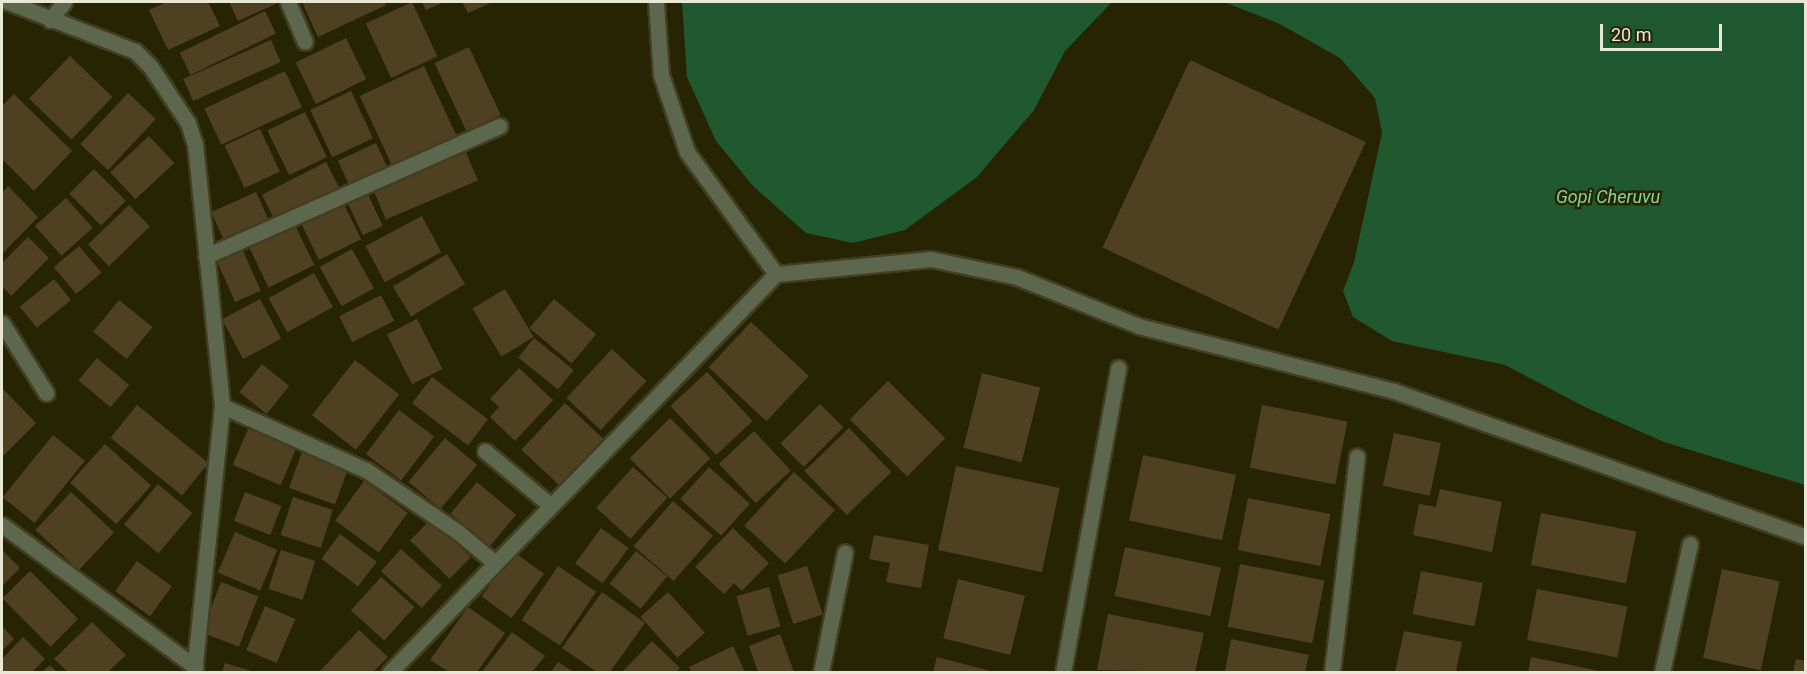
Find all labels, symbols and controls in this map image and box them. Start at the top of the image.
scale bar [1603,12,1724,50]
text: 20 m [1611,24,1651,45]
water label: Gopi Cheruvu [1556,186,1660,208]

